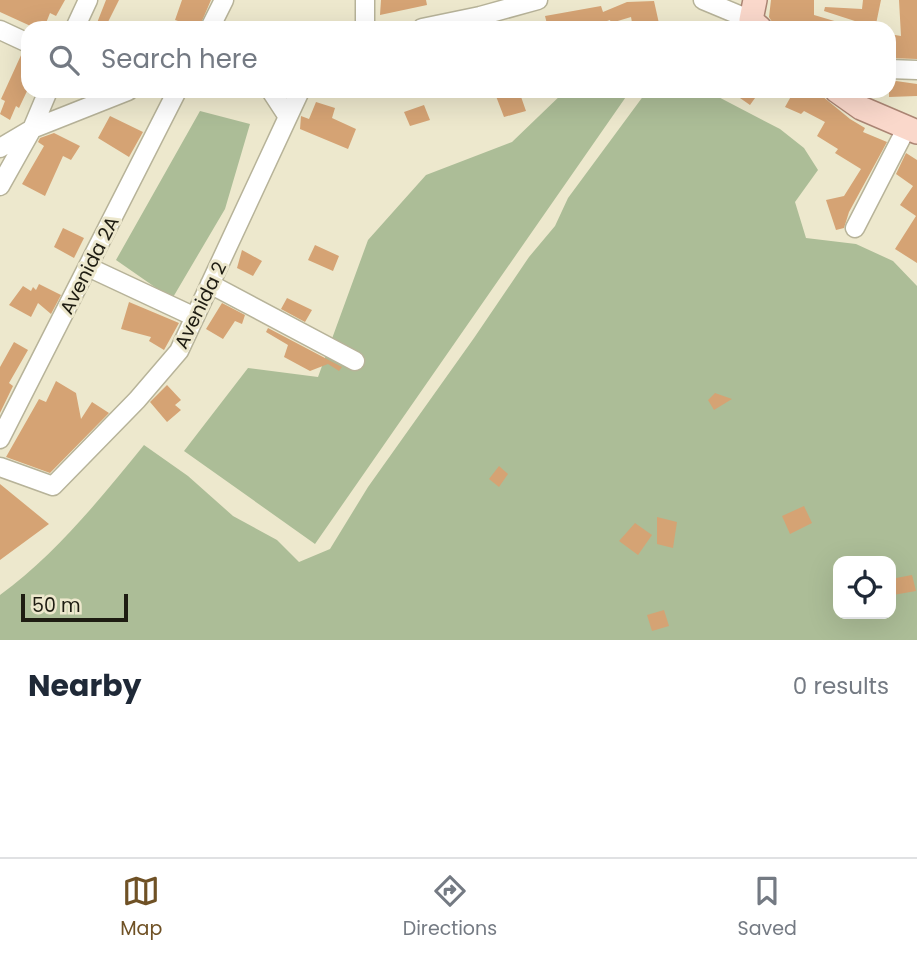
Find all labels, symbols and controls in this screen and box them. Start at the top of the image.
search box [21,21,896,98]
icon: search [45,41,83,79]
text: Search here [101,41,258,77]
street label: Avenida 2A [53,211,126,319]
street label: Avenida 2 [168,257,233,353]
map controls [833,556,896,619]
button: locate [833,556,896,619]
scale bar [21,591,128,623]
text: 50 m [32,592,81,619]
text: Nearby [28,664,142,707]
text: 0 results [793,670,889,702]
tab: Map [120,872,162,943]
tab: Directions [403,872,497,943]
tab: Saved [738,872,797,943]

